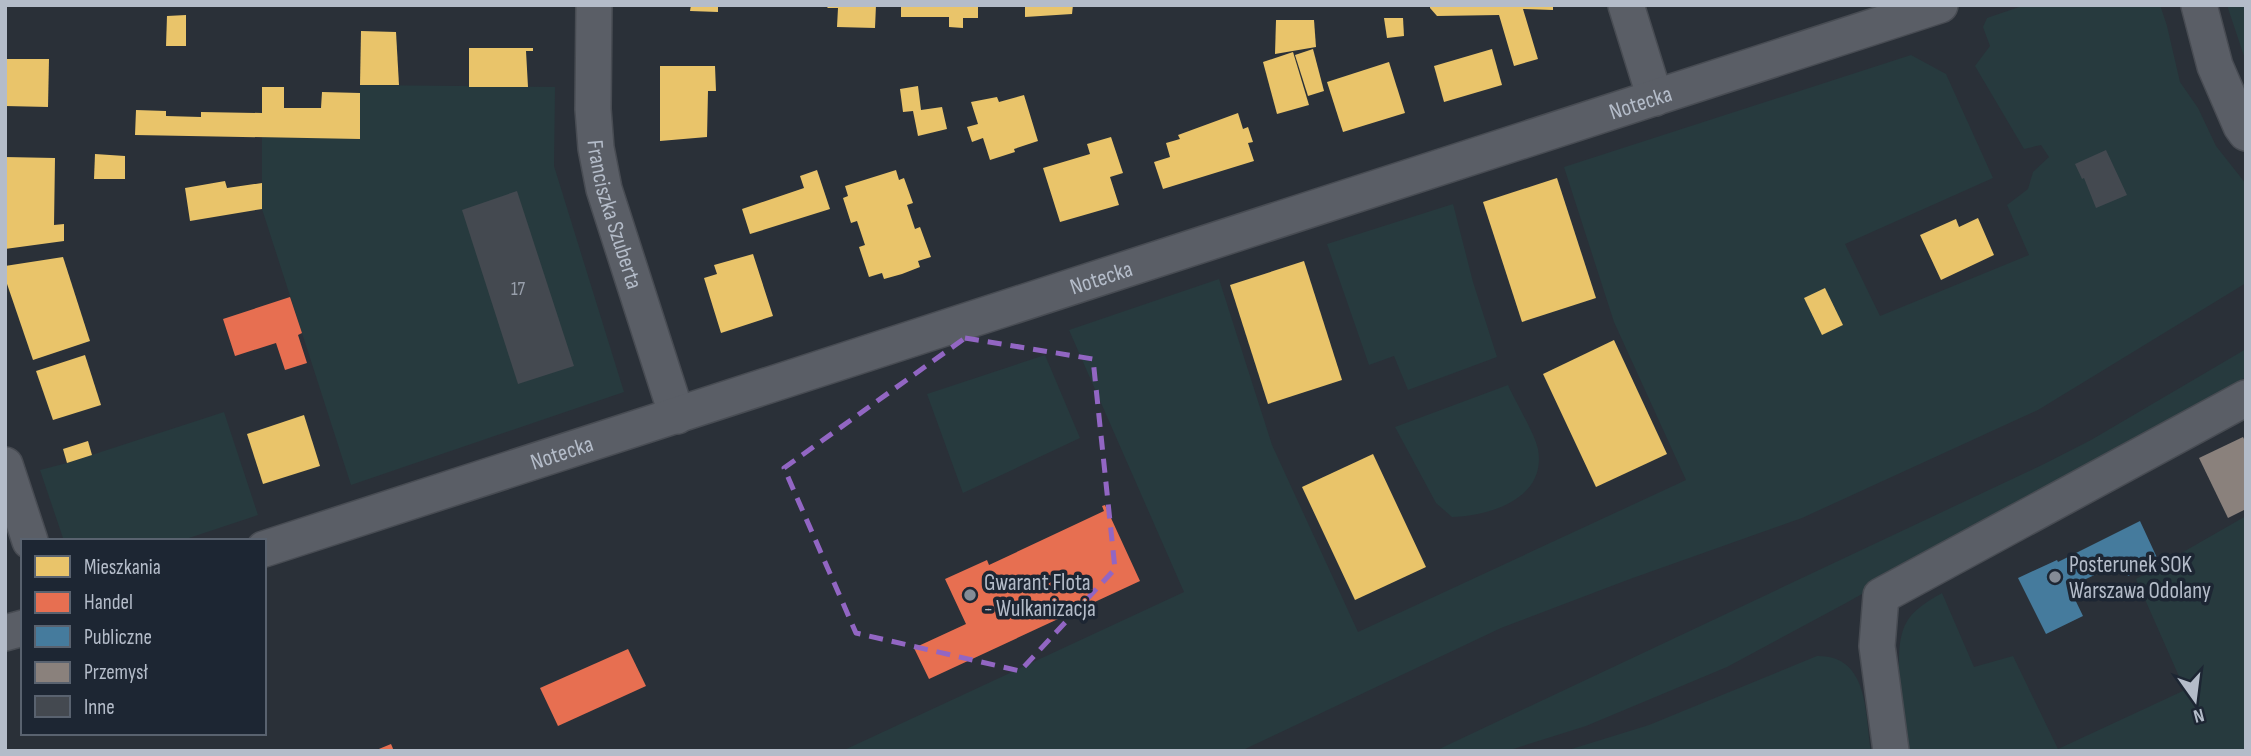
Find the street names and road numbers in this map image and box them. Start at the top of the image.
street label: Notecka [1606,80,1675,126]
street label: Franciszka Szuberta [580,139,648,293]
street label: Notecka [1066,255,1136,302]
street label: Notecka [527,430,597,477]

